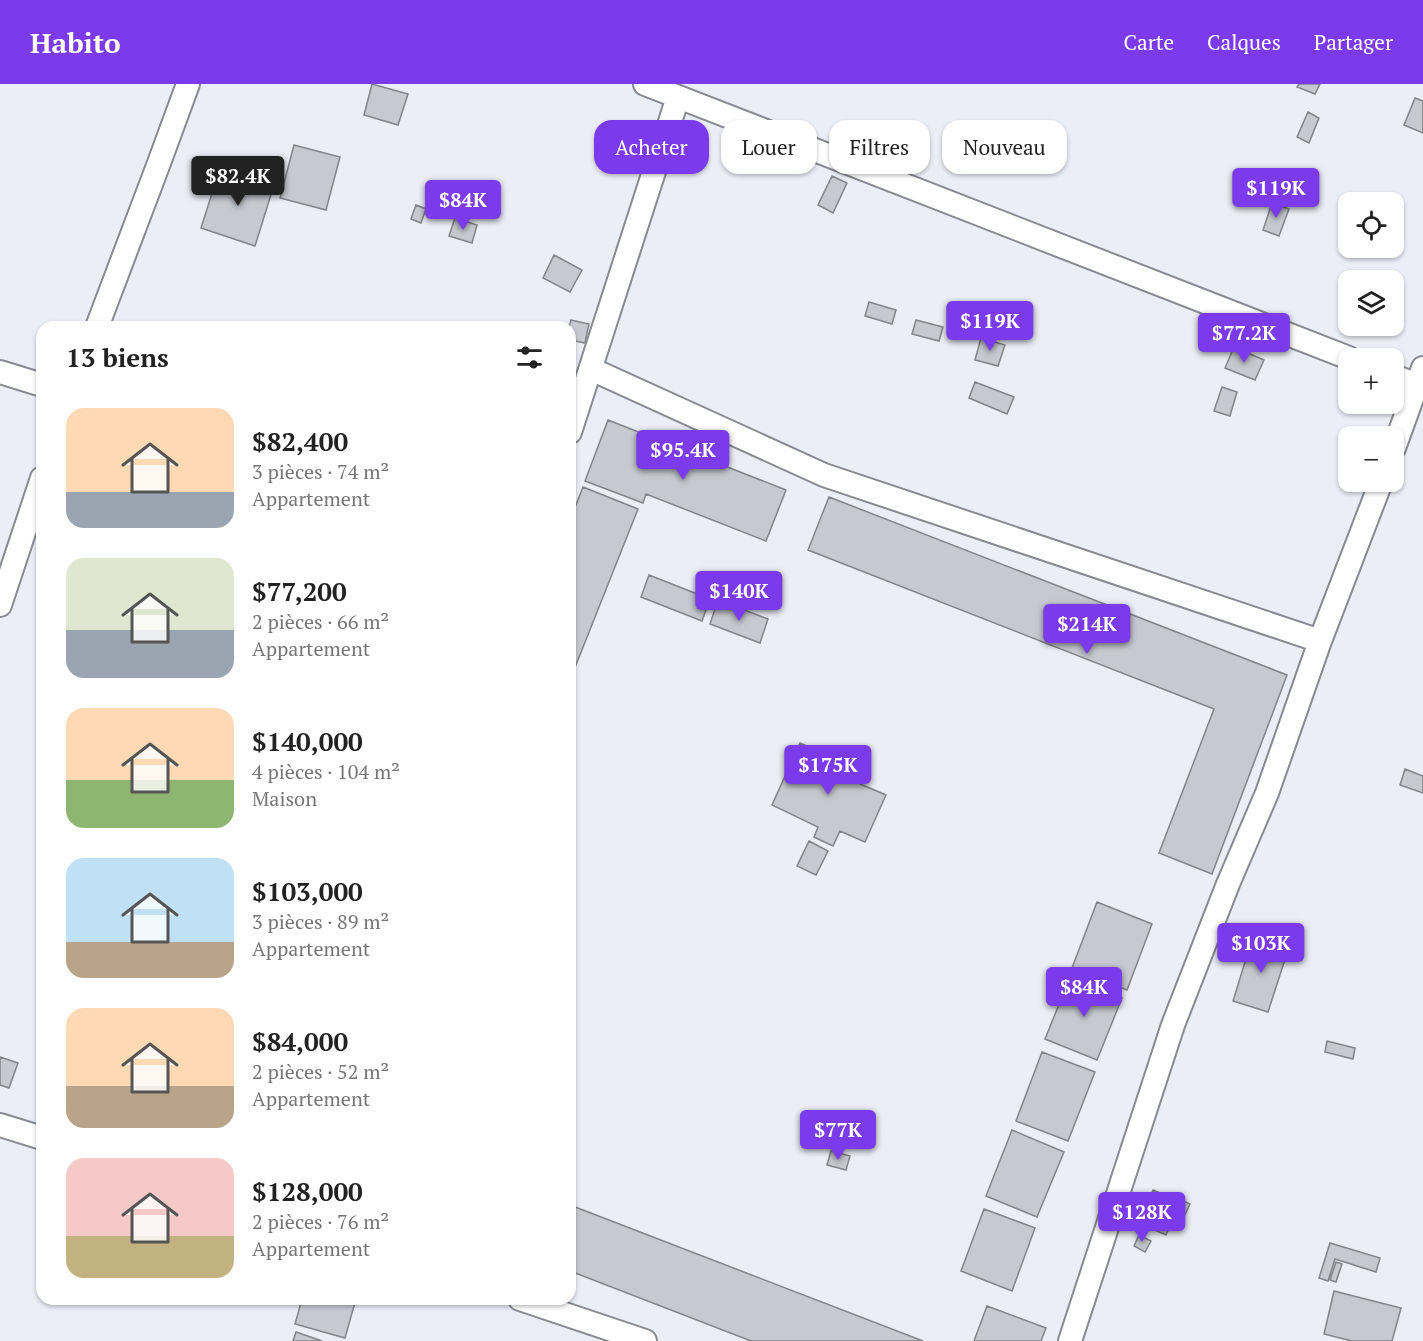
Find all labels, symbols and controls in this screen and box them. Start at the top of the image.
text: Habito [30,24,121,61]
text: Carte [1124,28,1174,56]
text: Calques [1207,28,1281,56]
text: Partager [1314,28,1393,56]
chip: Acheter [594,120,709,174]
chip: Louer [721,120,817,174]
chip: Filtres [829,120,930,174]
chip: Nouveau [942,120,1067,174]
pin: $82.4K [189,156,287,207]
text: $82.4K [205,162,271,189]
pin: $119K [1234,168,1318,219]
text: $119K [1246,174,1306,201]
pin: $84K [427,180,499,231]
text: $84K [439,186,487,213]
map controls [1338,192,1404,492]
button: locate [1338,192,1404,258]
button: layers [1338,270,1404,336]
pin: $119K [948,301,1032,352]
text: $119K [960,307,1020,334]
pin: $77.2K [1195,313,1293,364]
text: $77.2K [1212,319,1276,346]
text: 13 biens [66,340,169,374]
icon: filters [513,341,546,374]
button: + [1338,348,1404,414]
text: $82,400 [252,424,348,458]
button: − [1338,426,1404,492]
pin: $95.4K [634,430,732,481]
icon: home [114,432,186,504]
text: $95.4K [650,436,716,463]
text: 3 pièces · 74 m² [252,458,389,485]
text: Appartement [252,485,370,512]
pin: $140K [697,571,781,622]
text: $77,200 [252,574,347,608]
text: $140K [709,577,769,604]
icon: home [114,582,186,654]
pin: $214K [1045,604,1129,655]
text: 2 pièces · 66 m² [252,608,389,635]
text: $214K [1057,610,1117,637]
text: Appartement [252,635,370,662]
text: $140,000 [252,724,363,758]
icon: home [114,732,186,804]
pin: $175K [786,745,870,796]
text: $175K [798,751,858,778]
text: 4 pièces · 104 m² [252,758,400,785]
text: Maison [252,785,317,812]
text: $103,000 [252,874,363,908]
icon: home [114,882,186,954]
text: 3 pièces · 89 m² [252,908,389,935]
pin: $103K [1219,923,1303,974]
text: $103K [1231,929,1291,956]
text: Appartement [252,935,370,962]
pin: $84K [1048,967,1120,1018]
text: $84K [1060,973,1108,1000]
text: $84,000 [252,1024,348,1058]
icon: home [114,1032,186,1104]
text: 2 pièces · 52 m² [252,1058,389,1085]
text: Appartement [252,1085,370,1112]
pin: $77K [802,1110,874,1161]
text: $77K [814,1116,862,1143]
text: $128,000 [252,1174,363,1208]
icon: home [114,1182,186,1254]
pin: $128K [1100,1192,1184,1243]
text: $128K [1112,1198,1172,1225]
text: 2 pièces · 76 m² [252,1208,389,1235]
text: Appartement [252,1235,370,1262]

